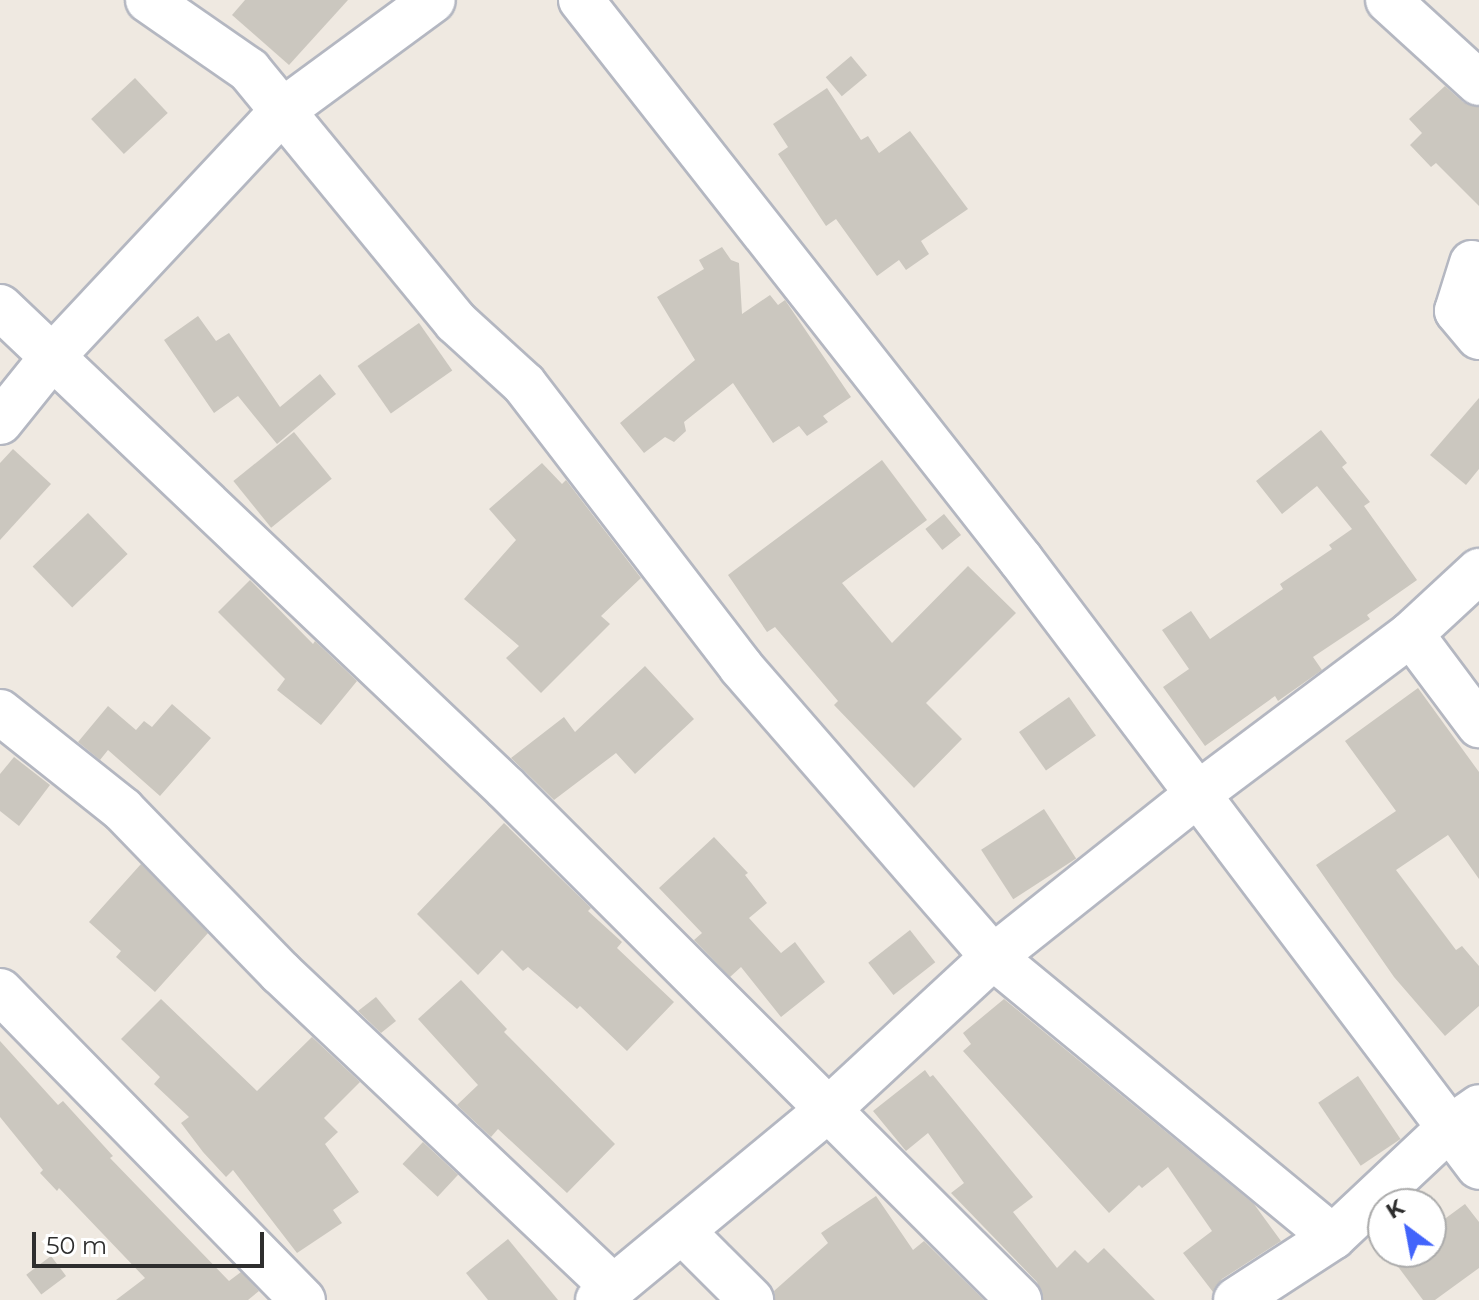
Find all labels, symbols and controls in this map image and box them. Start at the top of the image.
north arrow [1367,1188,1447,1268]
text: K [1381,1193,1409,1225]
scale bar [36,1216,268,1266]
text: 50 m [46,1231,107,1260]

